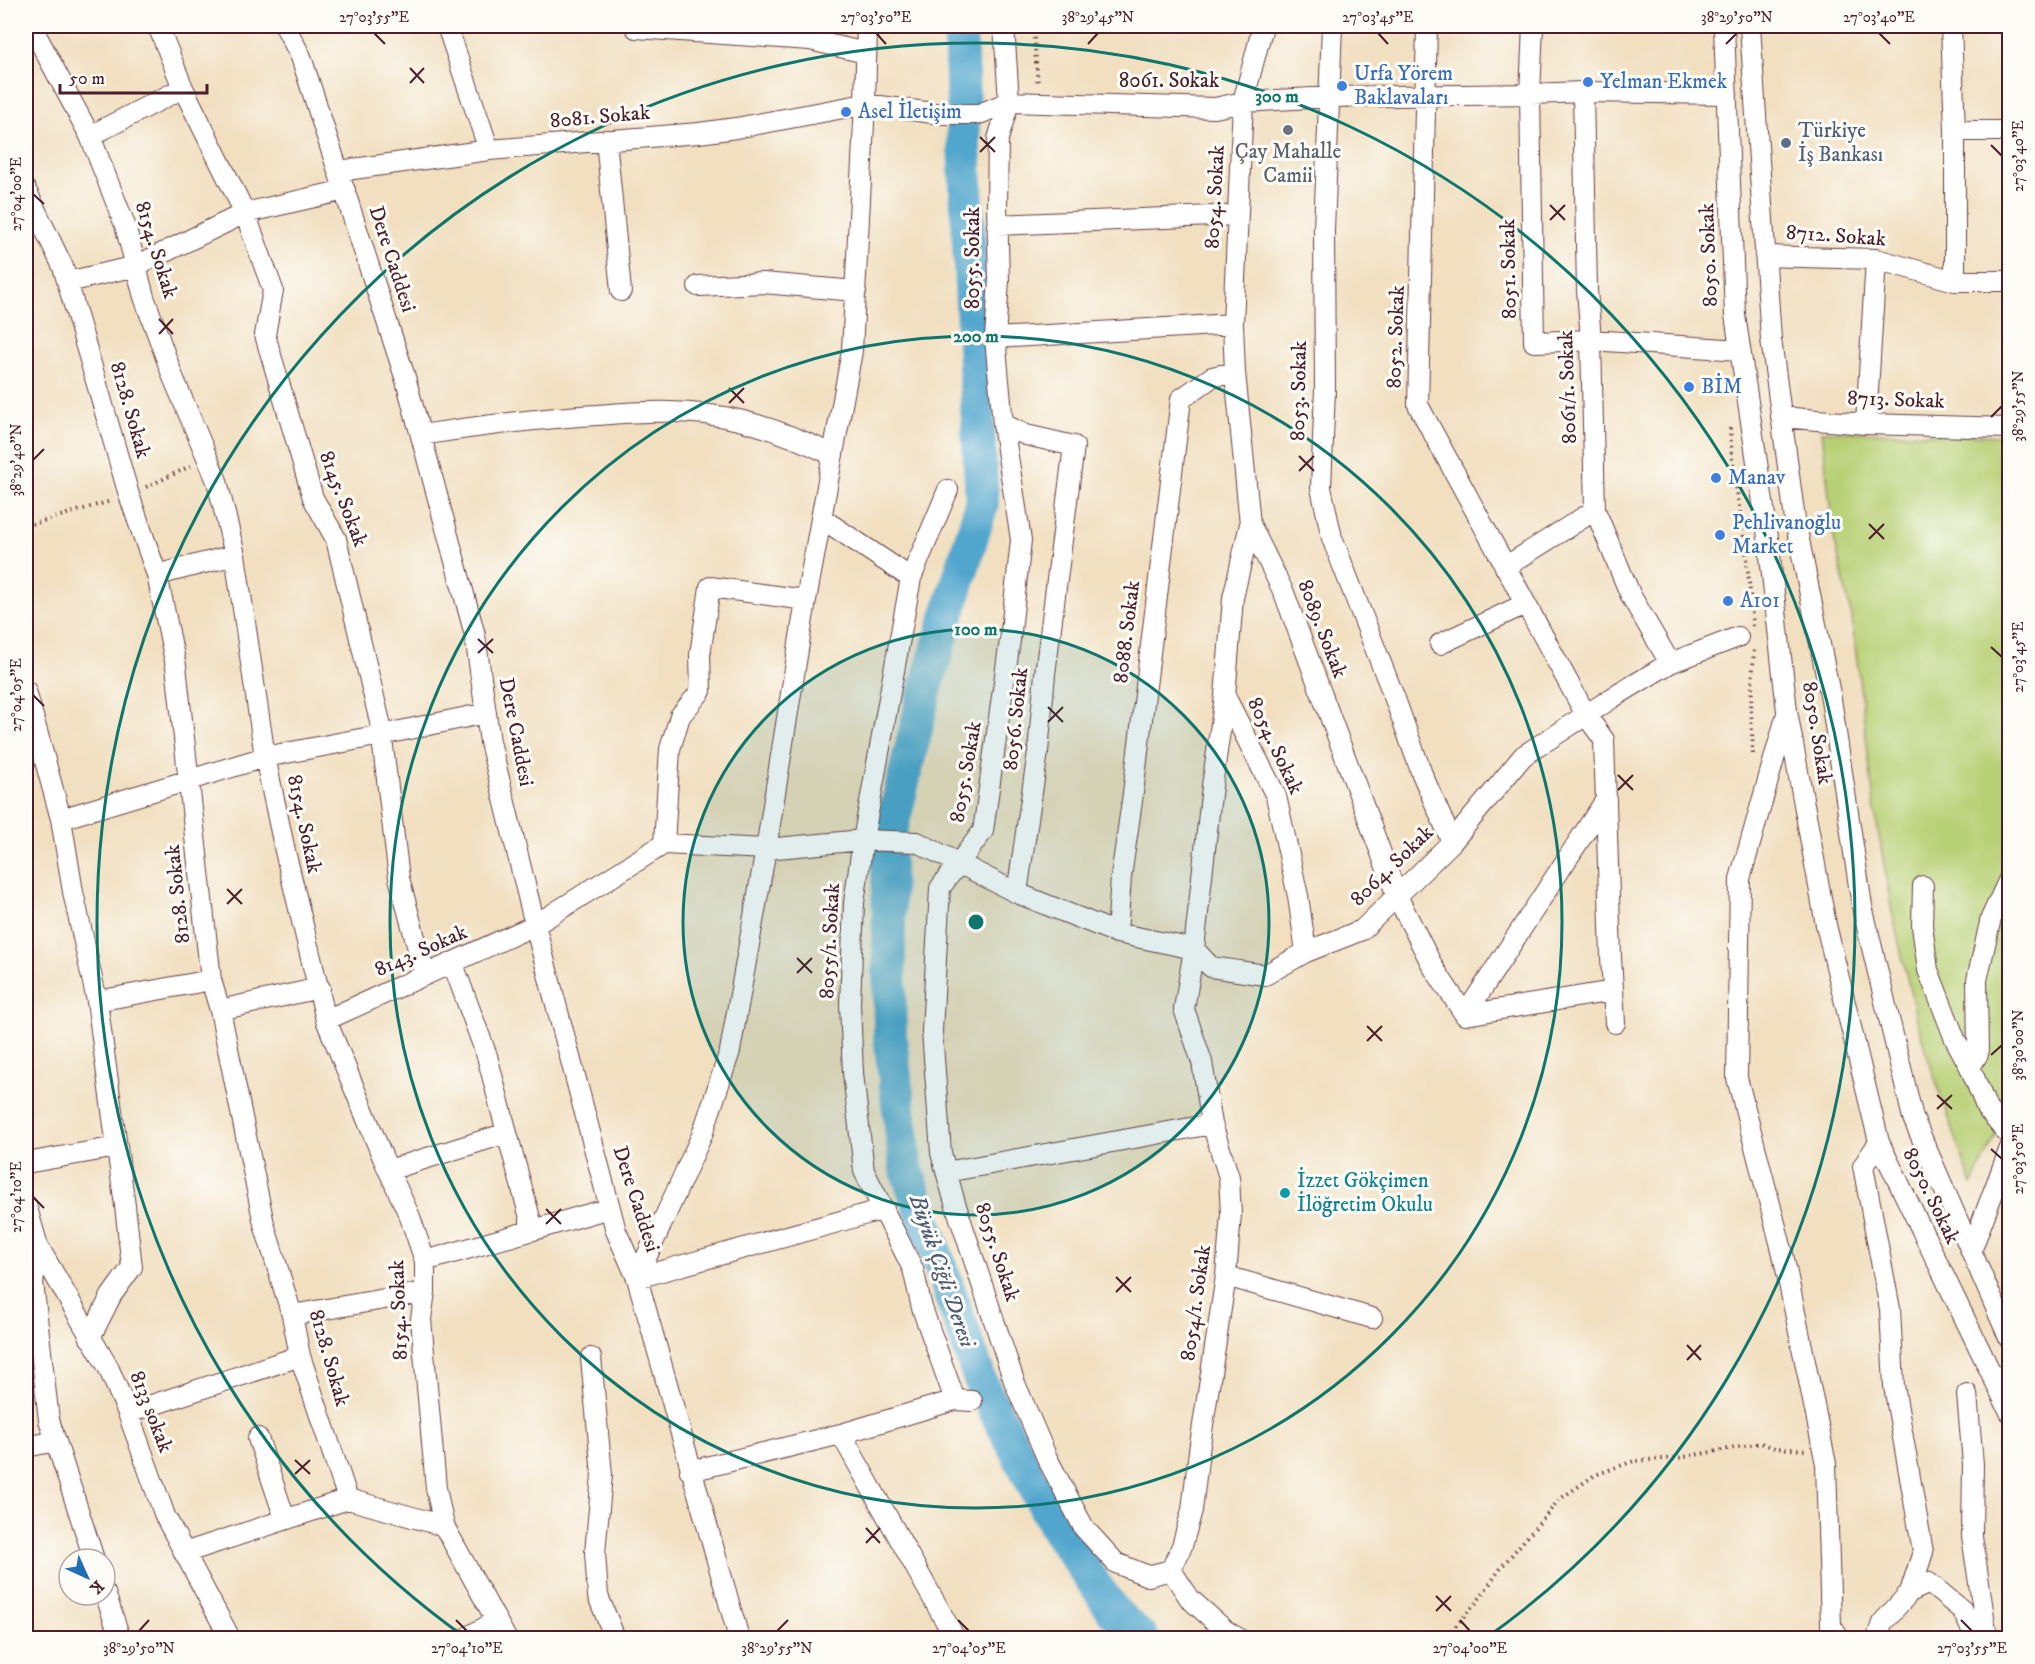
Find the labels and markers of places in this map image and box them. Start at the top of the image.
place label: Urfa Yörem Baklavaları [1354,61,1453,111]
place label: Yelman Ekmek [1600,69,1728,95]
marker: Yelman Ekmek [1581,75,1595,89]
marker: Urfa Yörem Baklavaları [1335,79,1349,93]
place label: Asel İletişim [858,98,962,125]
marker: Asel İletişim [839,105,853,119]
place label: Türkiye İş Bankası [1798,118,1883,168]
marker: Çay Mahalle Camii [1281,123,1295,137]
marker: Türkiye İş Bankası [1779,136,1793,150]
place label: Çay Mahalle Camii [1235,139,1342,189]
place label: BİM [1701,373,1742,400]
marker: BİM [1682,380,1696,394]
place label: Manav [1728,465,1786,491]
marker: Manav [1709,471,1723,485]
place label: Pehlivanoğlu Market [1732,510,1841,560]
marker: Pehlivanoğlu Market [1713,528,1727,542]
place label: A101 [1740,588,1780,614]
marker: A101 [1721,594,1735,608]
centre of rings [966,912,986,932]
place label: İzzet Gökçimen İlöğretim Okulu [1297,1167,1433,1218]
marker: İzzet Gökçimen İlöğretim Okulu [1278,1186,1292,1200]

